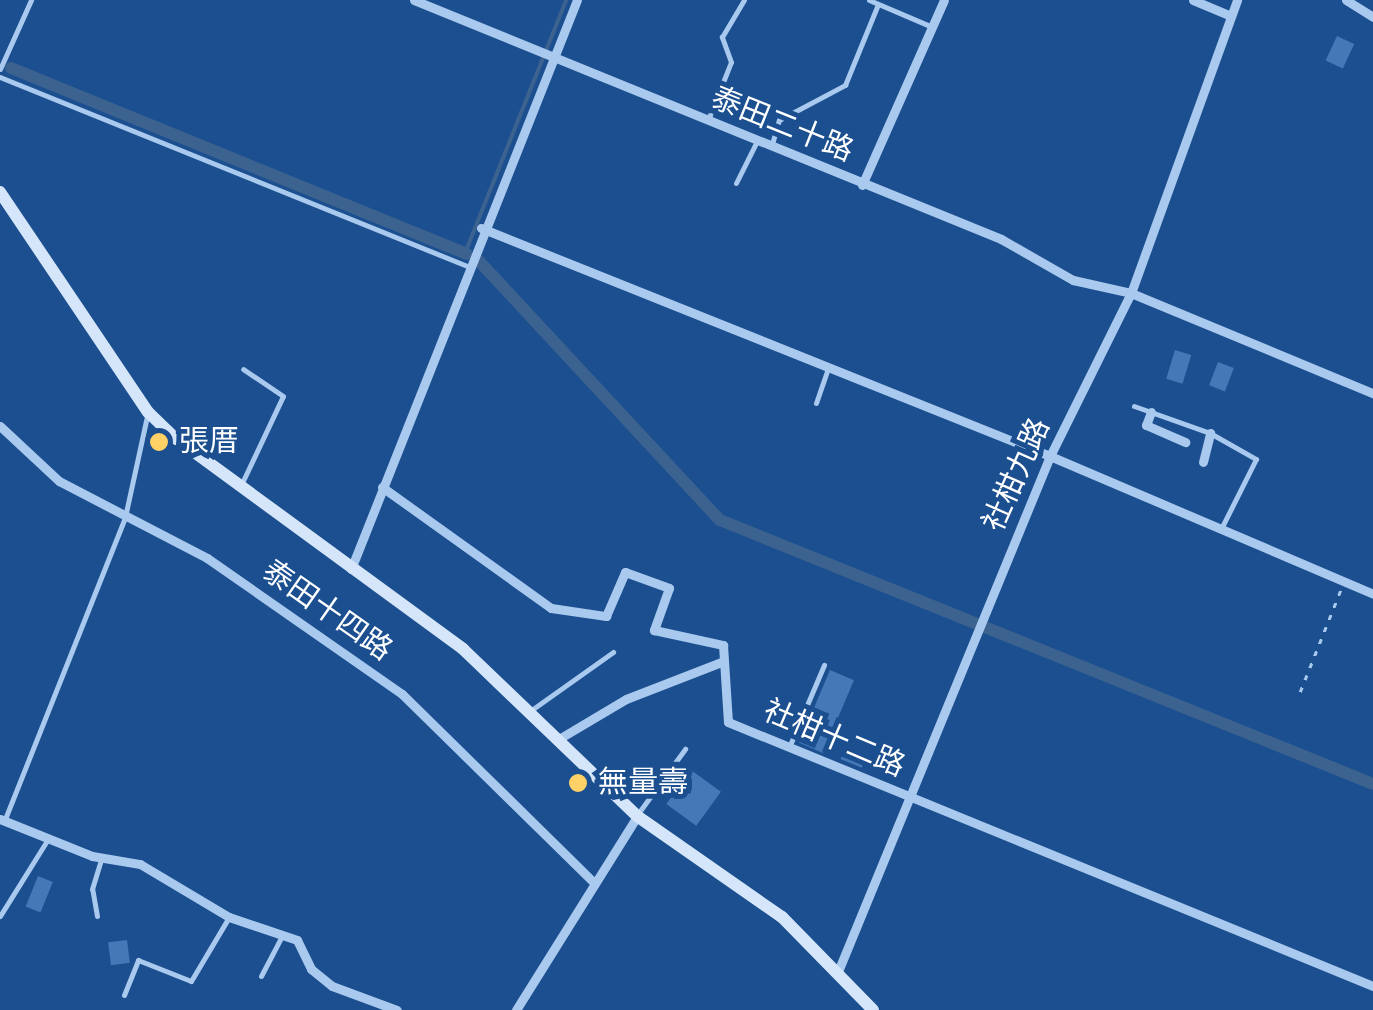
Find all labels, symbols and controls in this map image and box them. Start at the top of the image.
street label: 泰田二十路 [706,80,858,170]
street label: 社柑九路 [976,413,1058,537]
place label: 張厝 [179,424,239,460]
marker: 張厝 [148,431,170,453]
street label: 泰田十四路 [255,553,399,669]
street label: 社柑十二路 [758,693,910,785]
place label: 無量壽 [598,765,688,801]
marker: 無量壽 [567,772,589,794]

